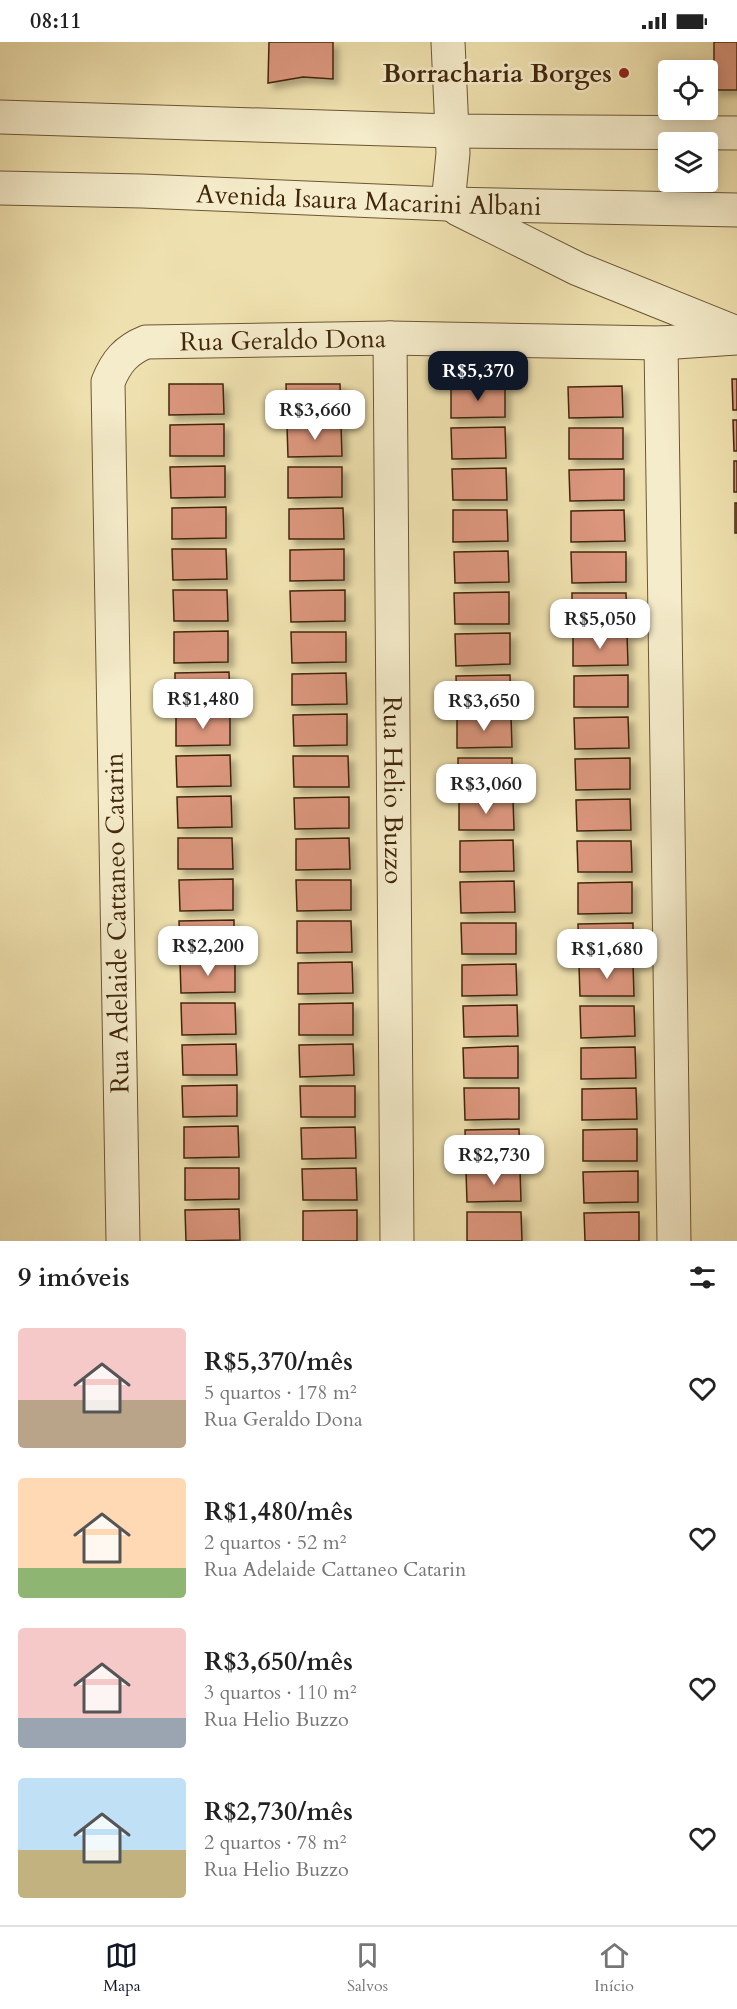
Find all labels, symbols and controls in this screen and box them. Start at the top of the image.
text: 08:11 [30,6,81,36]
place label: Borracharia Borges [382,56,612,91]
map controls [658,60,718,192]
button: locate [658,60,718,120]
marker: Borracharia Borges [617,66,631,80]
button: layers [658,132,718,192]
street label: Avenida Isaura Macarini Albani [195,176,542,223]
street label: Rua Geraldo Dona [179,321,386,359]
pin: R$5,370 [423,351,533,402]
text: R$5,370 [442,357,514,384]
pin: R$3,660 [260,390,370,441]
text: R$3,660 [279,396,351,423]
pin: R$5,050 [545,599,655,650]
text: R$5,050 [564,605,636,632]
pin: R$1,480 [148,679,258,730]
pin: R$3,650 [429,681,539,732]
text: R$1,480 [167,685,239,712]
text: R$3,650 [448,687,520,714]
street label: Rua Helio Buzzo [375,696,412,884]
street label: Rua Adelaide Cattaneo Catarin [97,752,137,1094]
pin: R$3,060 [431,764,541,815]
text: R$3,060 [450,770,522,797]
pin: R$2,200 [153,926,263,977]
pin: R$1,680 [552,929,662,980]
text: R$2,200 [172,932,244,959]
text: R$1,680 [571,935,643,962]
pin: R$2,730 [439,1135,549,1186]
text: R$2,730 [458,1141,530,1168]
text: 9 imóveis [18,1260,130,1295]
icon: filters [686,1261,719,1294]
text: R$5,370/mês [204,1344,353,1379]
icon: home [66,1352,138,1424]
icon: heart [686,1372,719,1405]
text: 5 quartos · 178 m² [204,1379,357,1406]
text: Rua Geraldo Dona [204,1406,363,1433]
text: R$1,480/mês [204,1494,353,1529]
icon: home [66,1502,138,1574]
icon: heart [686,1522,719,1555]
text: 2 quartos · 52 m² [204,1529,346,1556]
text: Rua Adelaide Cattaneo Catarin [204,1556,466,1583]
text: R$3,650/mês [204,1644,353,1679]
icon: home [66,1652,138,1724]
icon: heart [686,1672,719,1705]
text: 3 quartos · 110 m² [204,1679,357,1706]
text: Rua Helio Buzzo [204,1706,349,1733]
text: R$2,730/mês [204,1794,353,1829]
icon: home [66,1802,138,1874]
icon: heart [686,1822,719,1855]
text: 2 quartos · 78 m² [204,1829,346,1856]
text: Rua Helio Buzzo [204,1856,349,1883]
tab: Mapa [103,1939,141,1997]
tab: Salvos [347,1939,388,1997]
tab: Início [594,1939,634,1997]

